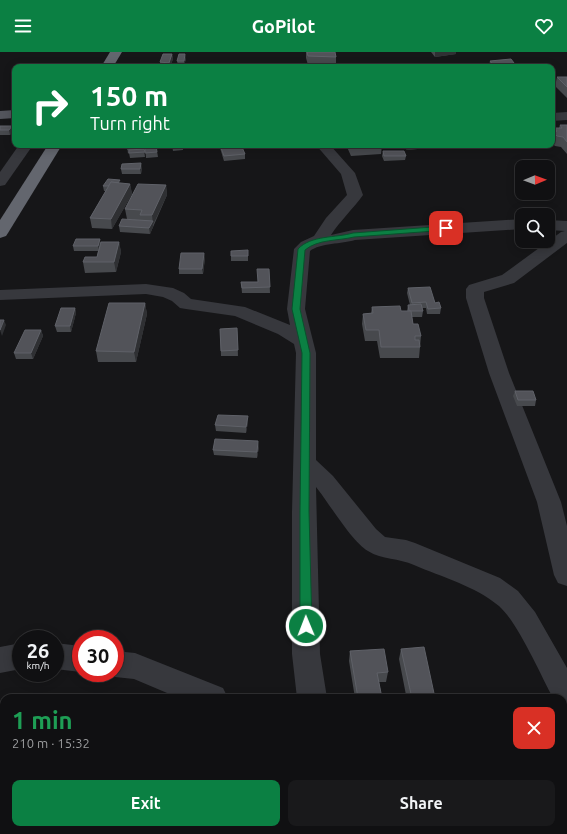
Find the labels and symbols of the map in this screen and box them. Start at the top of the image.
north arrow [515,160,555,200]
pin [429,211,463,245]
position arrow [285,605,327,647]
speed limit sign: 30 [72,630,124,682]

